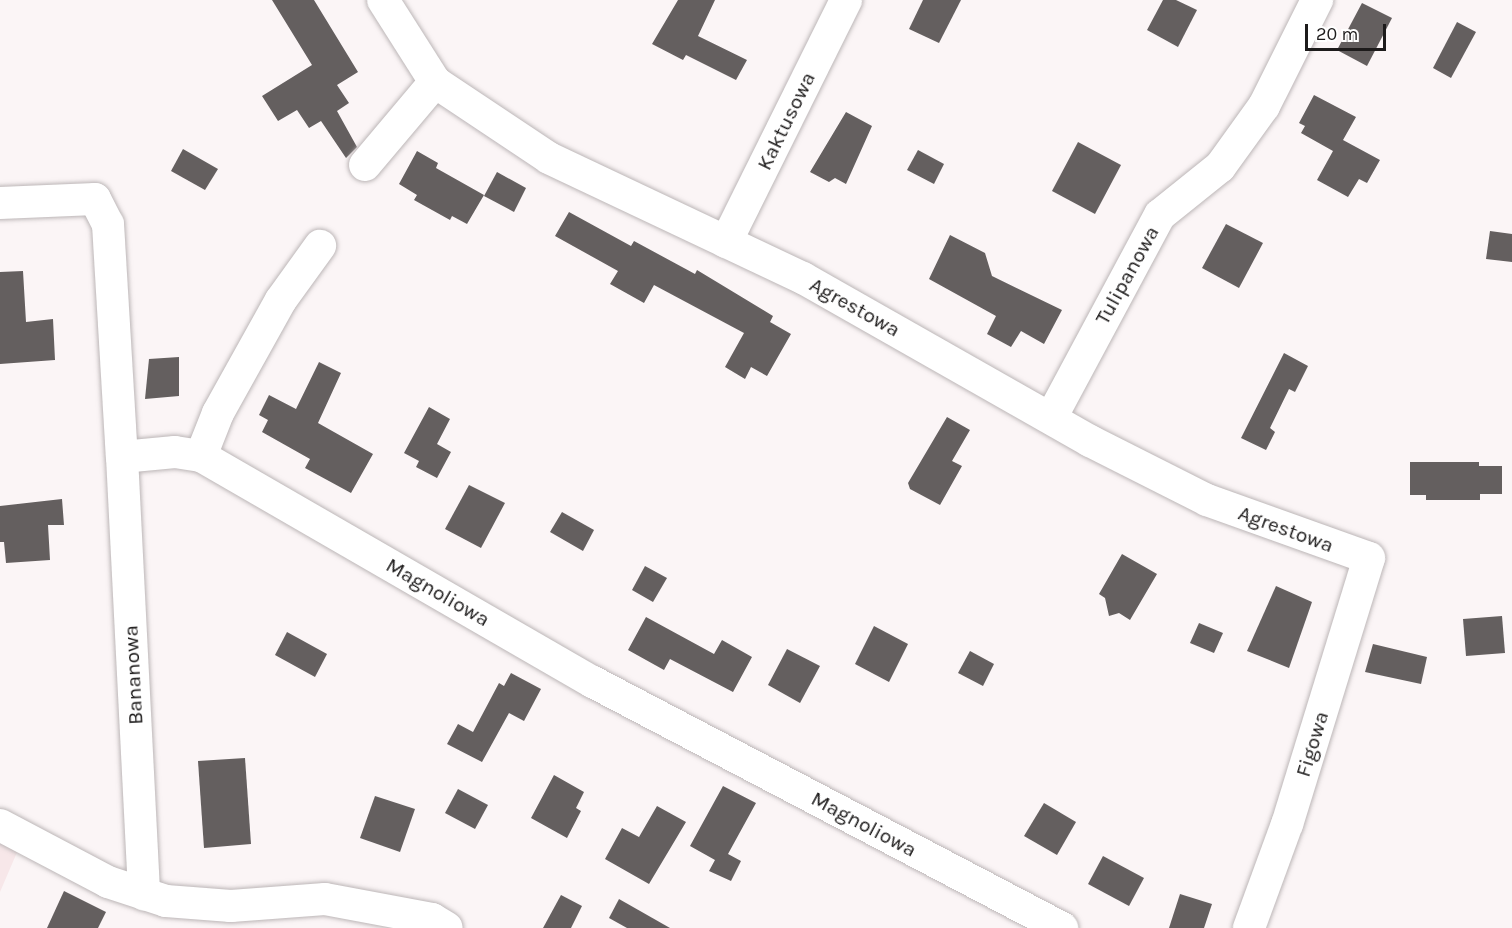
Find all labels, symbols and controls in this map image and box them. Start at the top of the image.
scale bar [1308,12,1389,50]
text: 20 m [1316,23,1358,45]
street label: Kaktusowa [751,68,821,174]
street label: Tulipanowa [1090,221,1164,329]
street label: Agrestowa [805,272,905,342]
street label: Agrestowa [1235,500,1337,558]
street label: Magnoliowa [382,552,494,632]
street label: Bananowa [118,625,148,725]
street label: Figowa [1290,708,1334,780]
street label: Magnoliowa [807,786,921,862]

